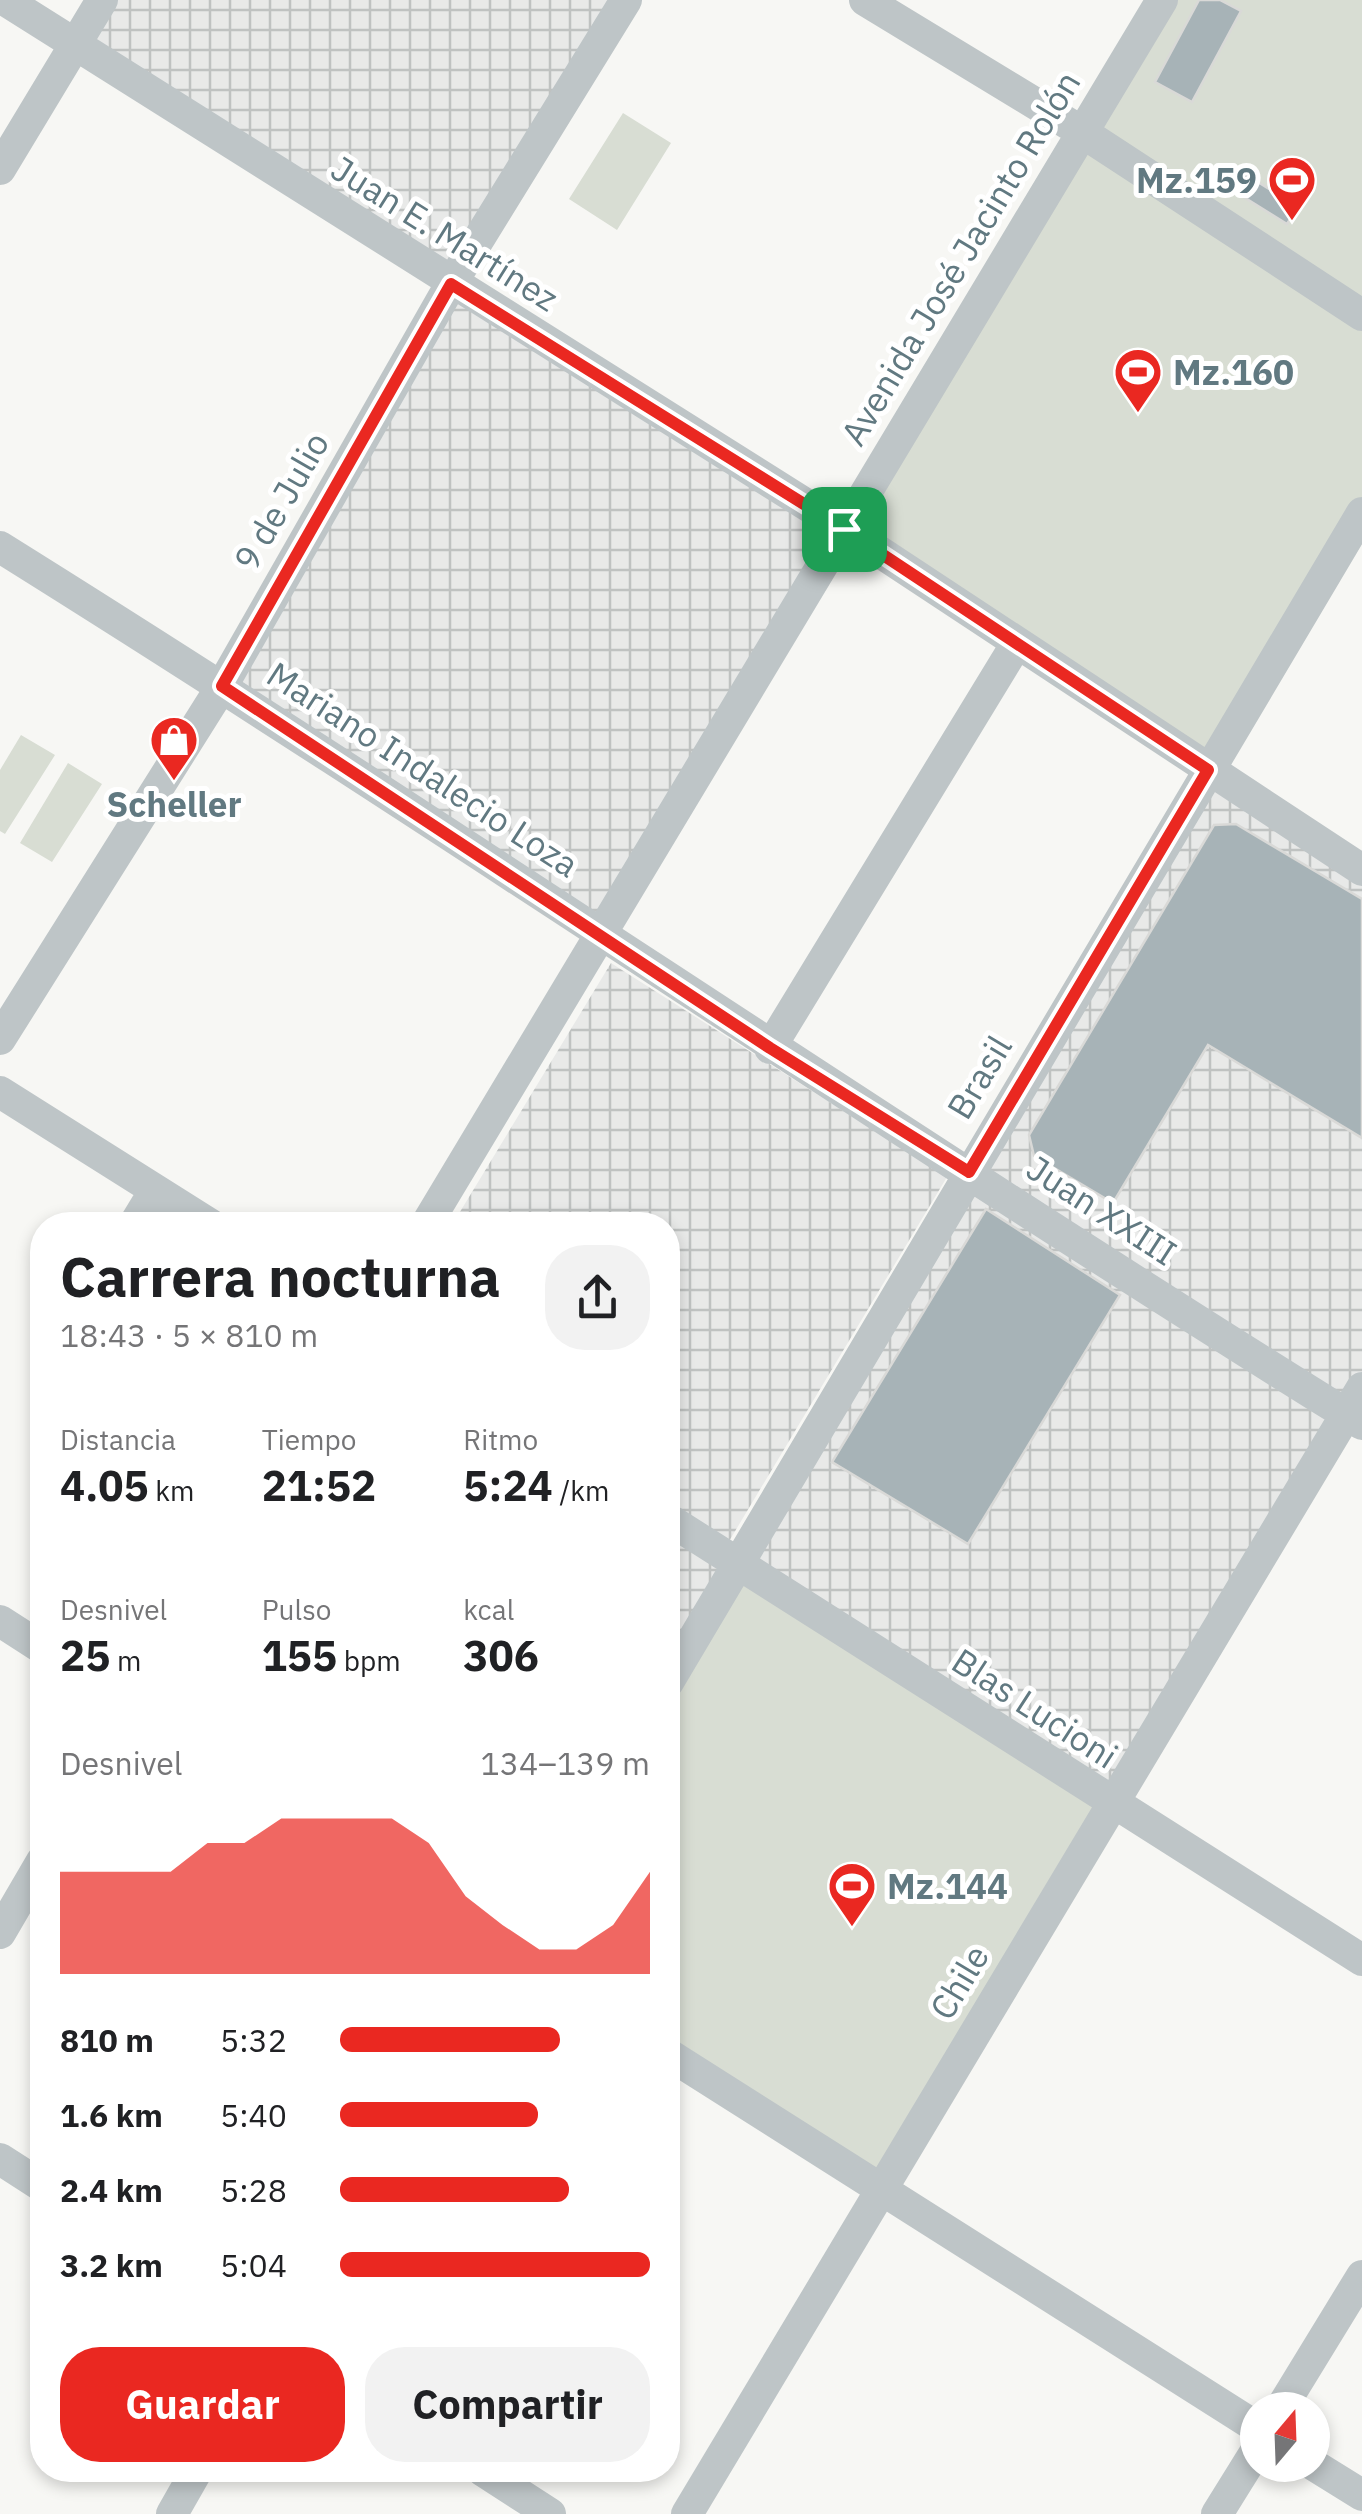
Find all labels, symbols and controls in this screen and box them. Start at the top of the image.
street label: Avenida José Jacinto Rolón [830,62,1090,454]
street label: Juan E. Martínez [323,145,567,321]
sports icon: Mz.159 [1266,154,1318,222]
place label: Mz.159 [1136,157,1257,203]
sports icon: Mz.160 [1112,346,1164,414]
place label: Mz.160 [1173,349,1294,395]
street label: 9 de Julio [223,423,339,579]
pin [802,487,887,572]
icon: arrive [817,502,872,557]
street label: Mariano Indalecio Loza [258,651,588,887]
shop icon: Scheller [148,714,200,782]
place label: Scheller [106,781,242,827]
street label: Brasil [936,1027,1022,1127]
street label: Juan XXIII [1018,1145,1186,1275]
text: Carrera nocturna [60,1241,500,1312]
button: share [545,1245,650,1350]
text: 18:43 · 5 × 810 m [60,1314,318,1356]
text: Distancia [60,1421,176,1458]
text: Tiempo [262,1421,356,1458]
text: Ritmo [463,1421,538,1458]
text: 4.05 [60,1458,149,1513]
text: 21:52 [262,1458,376,1513]
text: 5:24 [463,1458,553,1513]
text: km [149,1472,194,1509]
text: /km [553,1472,609,1509]
text: Desnivel [60,1591,167,1628]
text: Pulso [262,1591,331,1628]
text: kcal [463,1591,514,1628]
text: 25 [60,1628,110,1683]
text: 155 [262,1628,337,1683]
text: 306 [463,1628,539,1683]
street label: Blas Lucioni [944,1638,1126,1778]
text: m [110,1642,141,1679]
text: bpm [337,1642,401,1679]
text: Desnivel [60,1742,183,1784]
text: 134–139 m [480,1742,650,1784]
sports icon: Mz.144 [826,1860,878,1928]
place label: Mz.144 [887,1863,1008,1909]
street label: Chile [919,1936,999,2028]
text: 810 m [60,2019,154,2061]
text: 5:32 [220,2019,287,2061]
text: 1.6 km [60,2094,163,2136]
text: 5:40 [220,2094,287,2136]
text: 2.4 km [60,2169,163,2211]
text: 5:28 [220,2169,287,2211]
text: 3.2 km [60,2244,163,2286]
text: 5:04 [220,2244,287,2286]
button: Guardar [60,2347,345,2462]
button: Compartir [365,2347,650,2462]
north arrow [1240,2392,1330,2482]
map controls [1240,2392,1330,2482]

